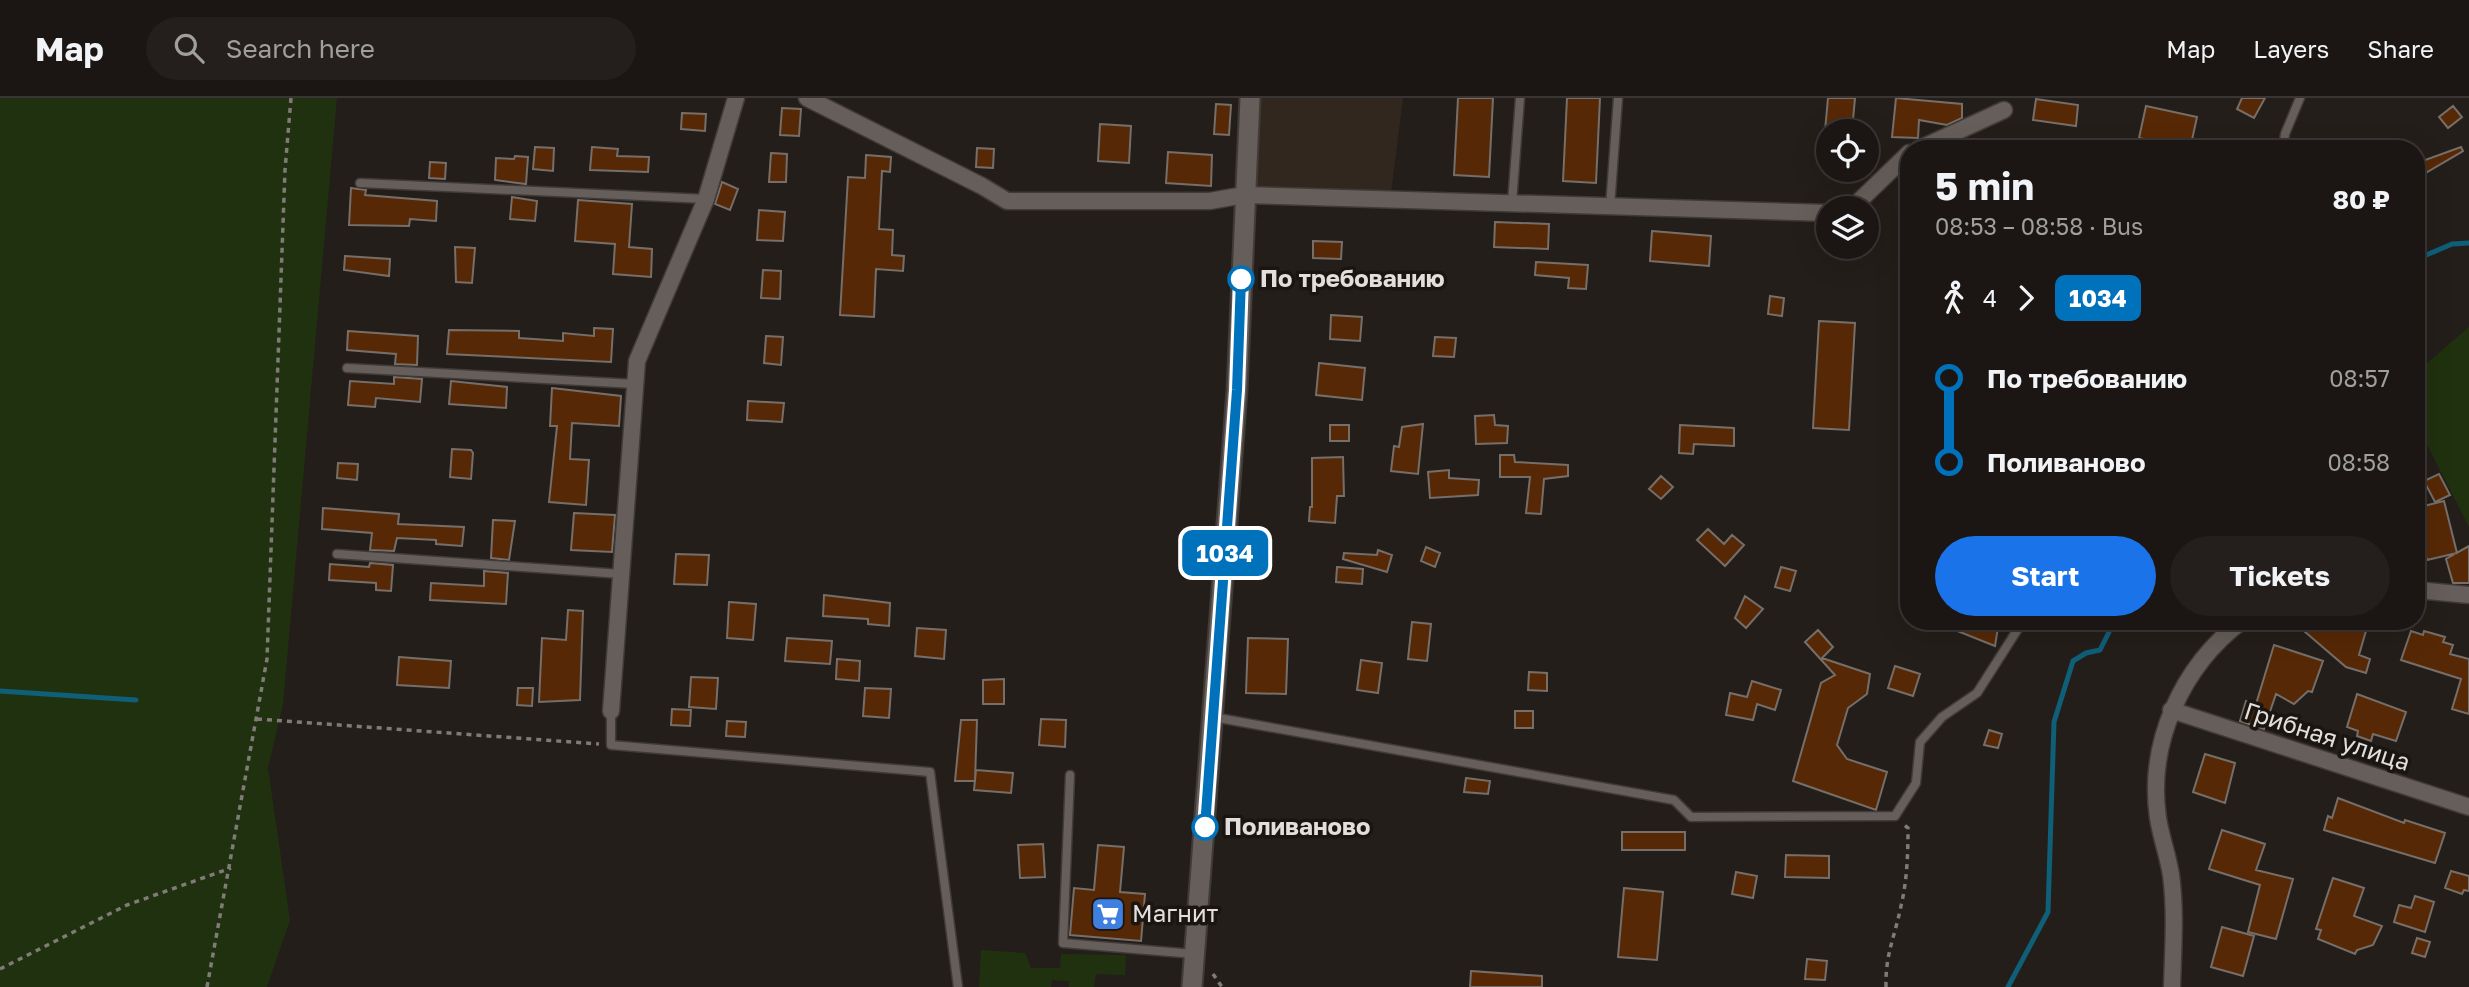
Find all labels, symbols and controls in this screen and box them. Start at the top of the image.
search box [146,17,636,80]
text: Map [35,29,104,68]
icon: search [170,29,208,67]
text: Search here [226,33,375,64]
text: Map [2166,34,2215,63]
text: Layers [2253,34,2329,63]
text: Share [2367,34,2434,63]
map controls [1816,119,1879,259]
button: locate [1816,119,1879,182]
text: 5 min [1935,163,2034,208]
text: 80 ₽ [2332,184,2390,215]
button: layers [1816,196,1879,259]
text: 08:53 – 08:58 · Bus [1935,212,2143,240]
place label: По требованию [1260,263,1445,292]
marker: По требованию [1228,266,1254,292]
icon: walk [1935,279,1973,317]
icon: forward [2007,279,2045,317]
text: 1034 [2069,283,2127,312]
text: 4 [1983,284,1997,312]
text: По требованию [1987,363,2187,394]
text: 08:57 [2329,364,2390,392]
text: Поливаново [1987,447,2146,478]
text: 08:58 [2327,448,2390,476]
line badge: 1034 [1176,530,1274,576]
button: Start [1935,536,2156,616]
button: Tickets [2170,536,2390,616]
text: 1034 [1196,538,1254,567]
street label: Грибная улица [2241,695,2414,776]
place label: Поливаново [1224,811,1370,840]
marker: Поливаново [1192,814,1218,840]
supermarket icon: Магнит [1089,895,1127,933]
place label: Магнит [1132,898,1219,927]

